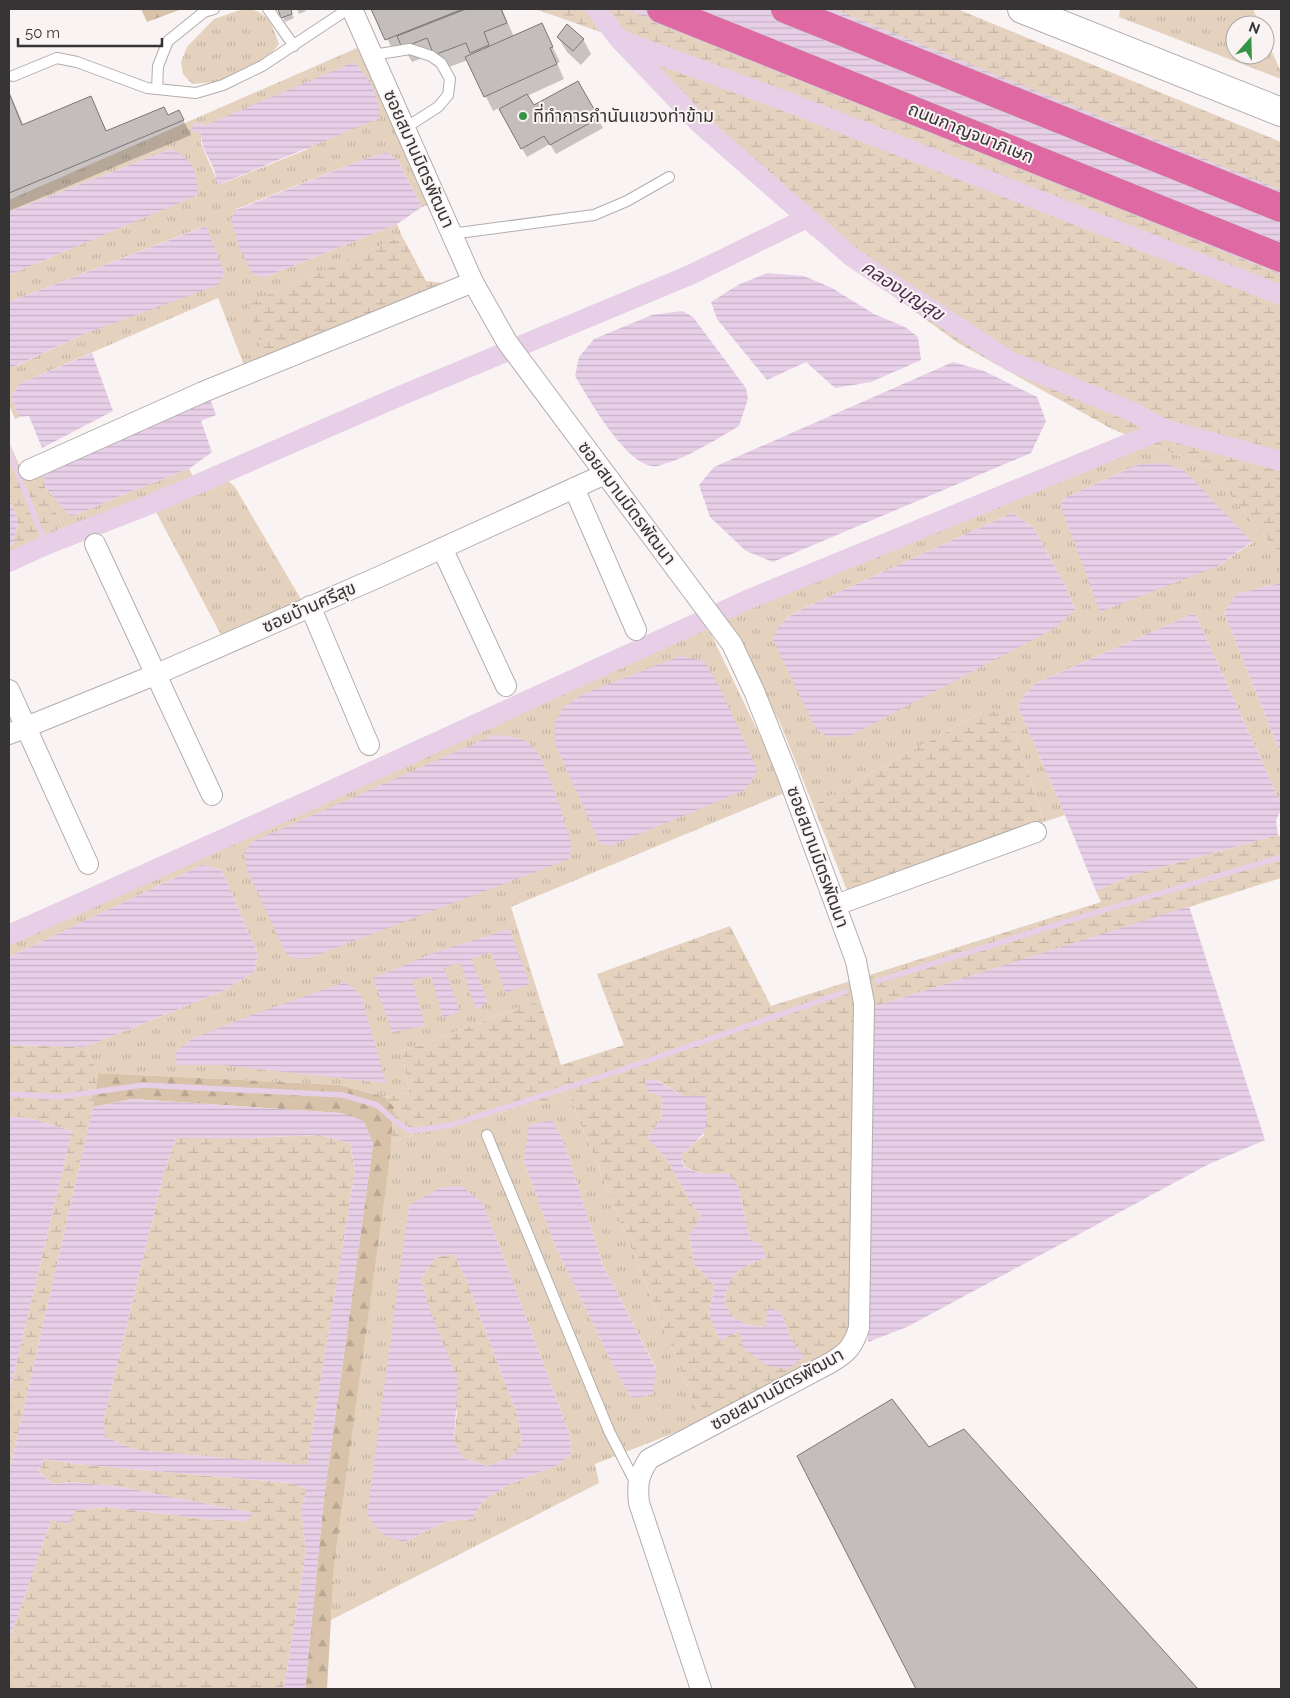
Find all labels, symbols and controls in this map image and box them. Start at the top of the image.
scale bar [18,15,161,47]
north arrow [1225,15,1275,65]
text: N [1247,18,1262,37]
text: 50 m [25,24,60,42]
street label: ซอยสมานมิตรพัฒนา [380,86,459,231]
street label: ถนนกาญจนาภิเษก [905,98,1037,167]
place label: ที่ทำการกำนันแขวงท่าข้าม [533,103,714,126]
marker: ที่ทำการกำนันแขวงท่าข้าม [517,110,529,122]
water label: คลองบุญสุข [857,255,950,326]
street label: ซอยสมานมิตรพัฒนา [574,437,681,569]
street label: ซอยบ้านศรีสุข [259,577,359,637]
street label: ซอยสมานมิตรพัฒนา [783,783,854,930]
street label: ซอยสมานมิตรพัฒนา [706,1343,847,1434]

